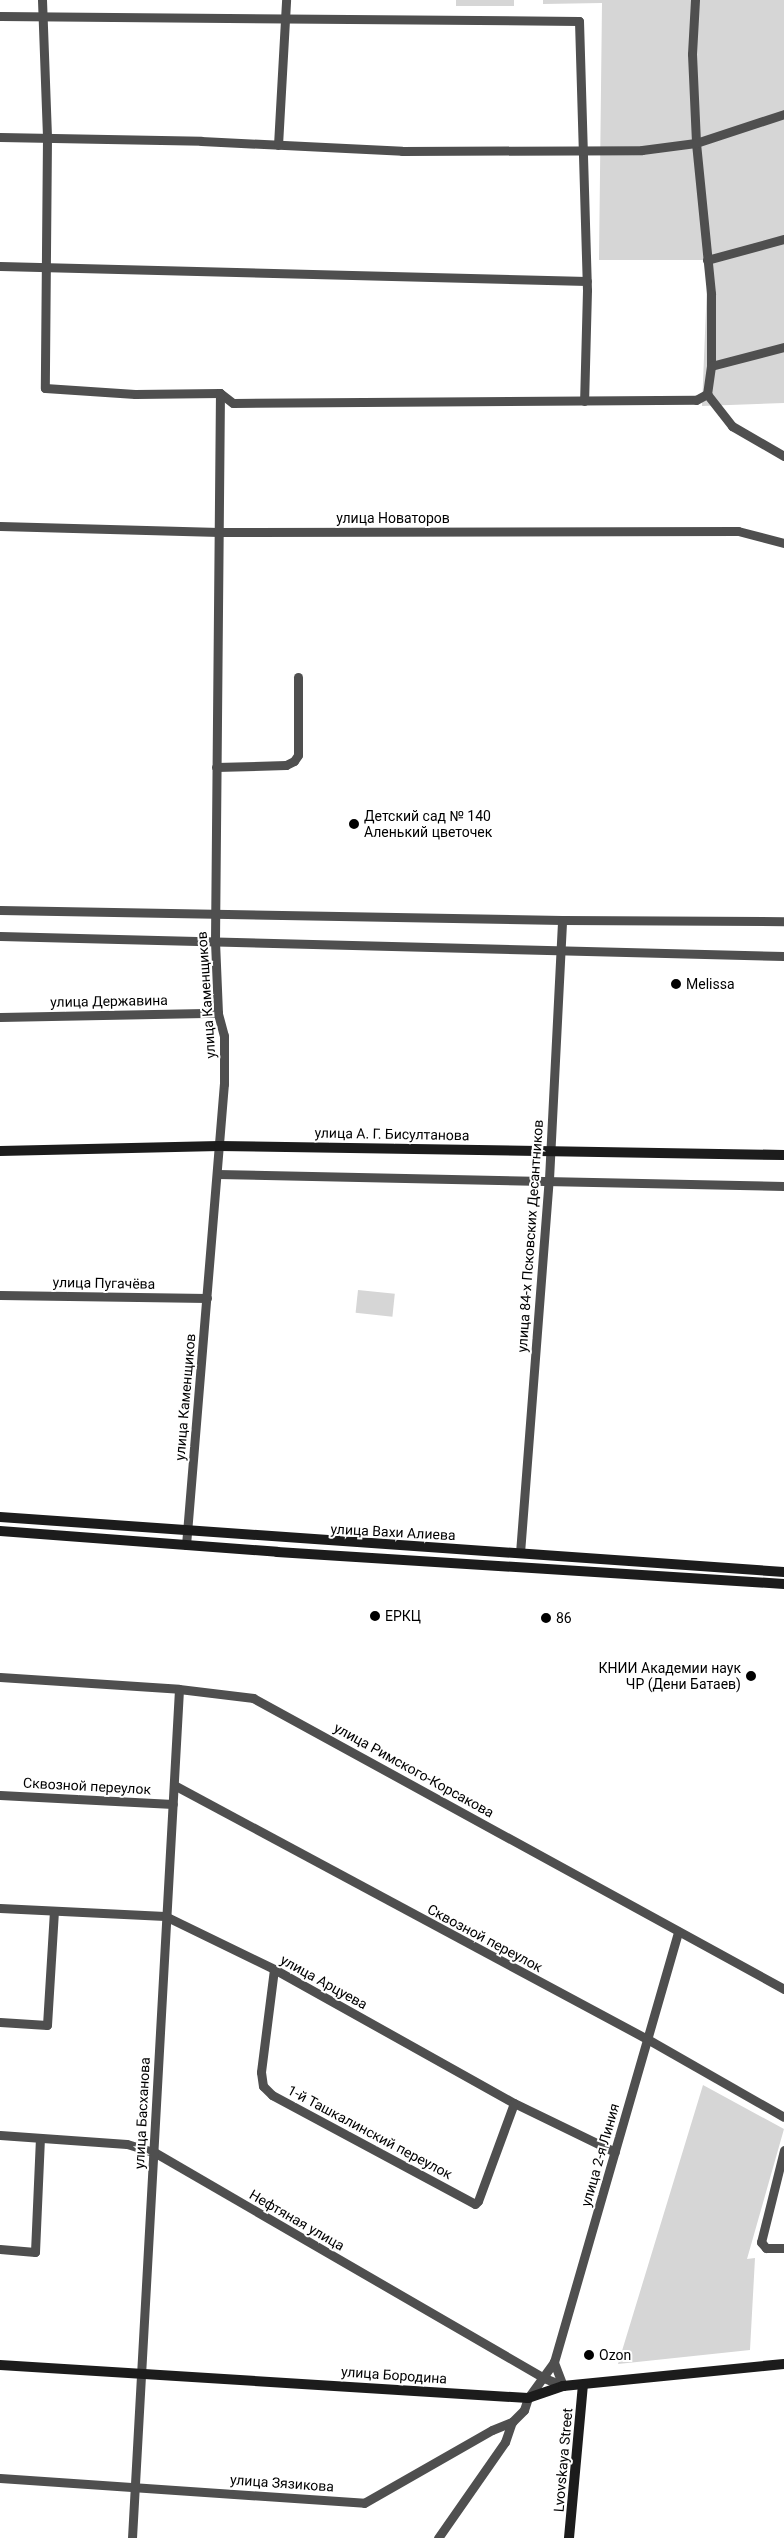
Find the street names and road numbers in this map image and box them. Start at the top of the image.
street label: улица Новаторов [336,510,450,526]
street label: улица Каменщиков [193,931,219,1059]
street label: улица Державина [50,992,168,1010]
street label: улица 84-х Псковских Десантников [513,1119,547,1353]
street label: улица А. Г. Бисултанова [314,1124,470,1144]
street label: улица Пугачёва [53,1274,155,1292]
street label: улица Каменщиков [171,1333,199,1461]
street label: улица Вахи Алиева [330,1520,456,1544]
street label: улица Римского-Корсакова [331,1719,497,1821]
street label: Сквозной переулок [23,1774,151,1798]
street label: Сквозной переулок [425,1901,545,1975]
street label: улица Арцуева [278,1951,370,2013]
street label: улица Басханова [131,2057,153,2169]
street label: 1-й Ташкалинский переулок [285,2081,455,2183]
street label: улица 2-я Линия [577,2101,623,2209]
street label: Нефтяная улица [247,2186,347,2254]
street label: улица Бородина [340,2363,448,2387]
street label: Lvovskaya Street [550,2407,576,2513]
street label: улица Зязикова [229,2471,335,2495]

